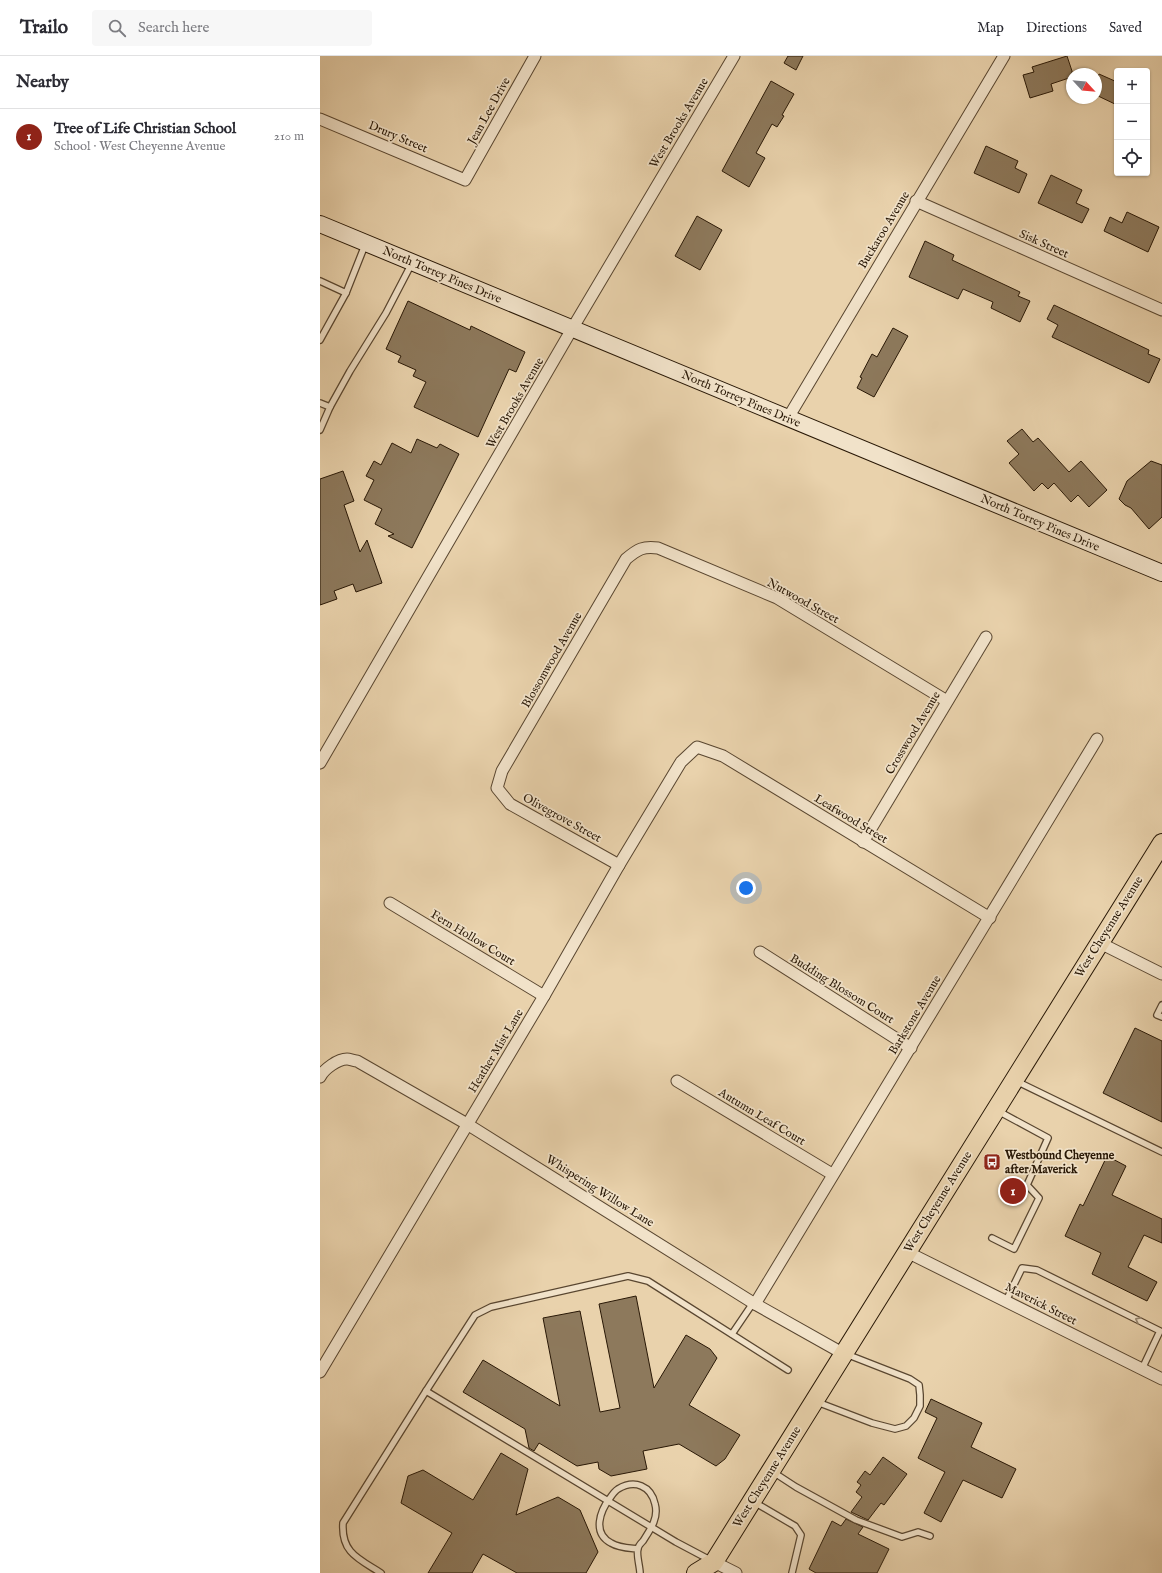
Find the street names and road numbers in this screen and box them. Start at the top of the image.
street label: Jean Lee Drive [463,74,515,149]
street label: West Brooks Avenue [646,75,712,171]
street label: Drury Street [366,118,430,156]
street label: Buckaroo Avenue [855,188,913,271]
street label: Sisk Street [1017,226,1071,262]
street label: North Torrey Pines Drive [380,243,504,307]
street label: West Brooks Avenue [483,354,547,451]
street label: North Torrey Pines Drive [679,367,803,431]
street label: North Torrey Pines Drive [978,491,1102,555]
street label: Nutwood Street [764,575,842,627]
street label: Blossomwood Avenue [518,609,586,711]
street label: Crosswood Avenue [882,688,944,777]
street label: Olivegrove Street [520,790,604,846]
street label: Leafwood Street [811,791,891,847]
street label: West Cheyenne Avenue [1072,873,1147,980]
street label: Fern Hollow Court [428,907,518,969]
street label: Budding Blossom Court [787,951,897,1027]
street label: Barkstone Avenue [885,972,945,1057]
street label: Heather Mist Lane [465,1006,527,1096]
street label: Autumn Leaf Court [715,1085,808,1149]
street label: West Cheyenne Avenue [901,1148,976,1255]
street label: Whispering Willow Lane [543,1152,657,1231]
street label: Maverick Street [1003,1279,1079,1329]
street label: West Cheyenne Avenue [730,1423,805,1530]

